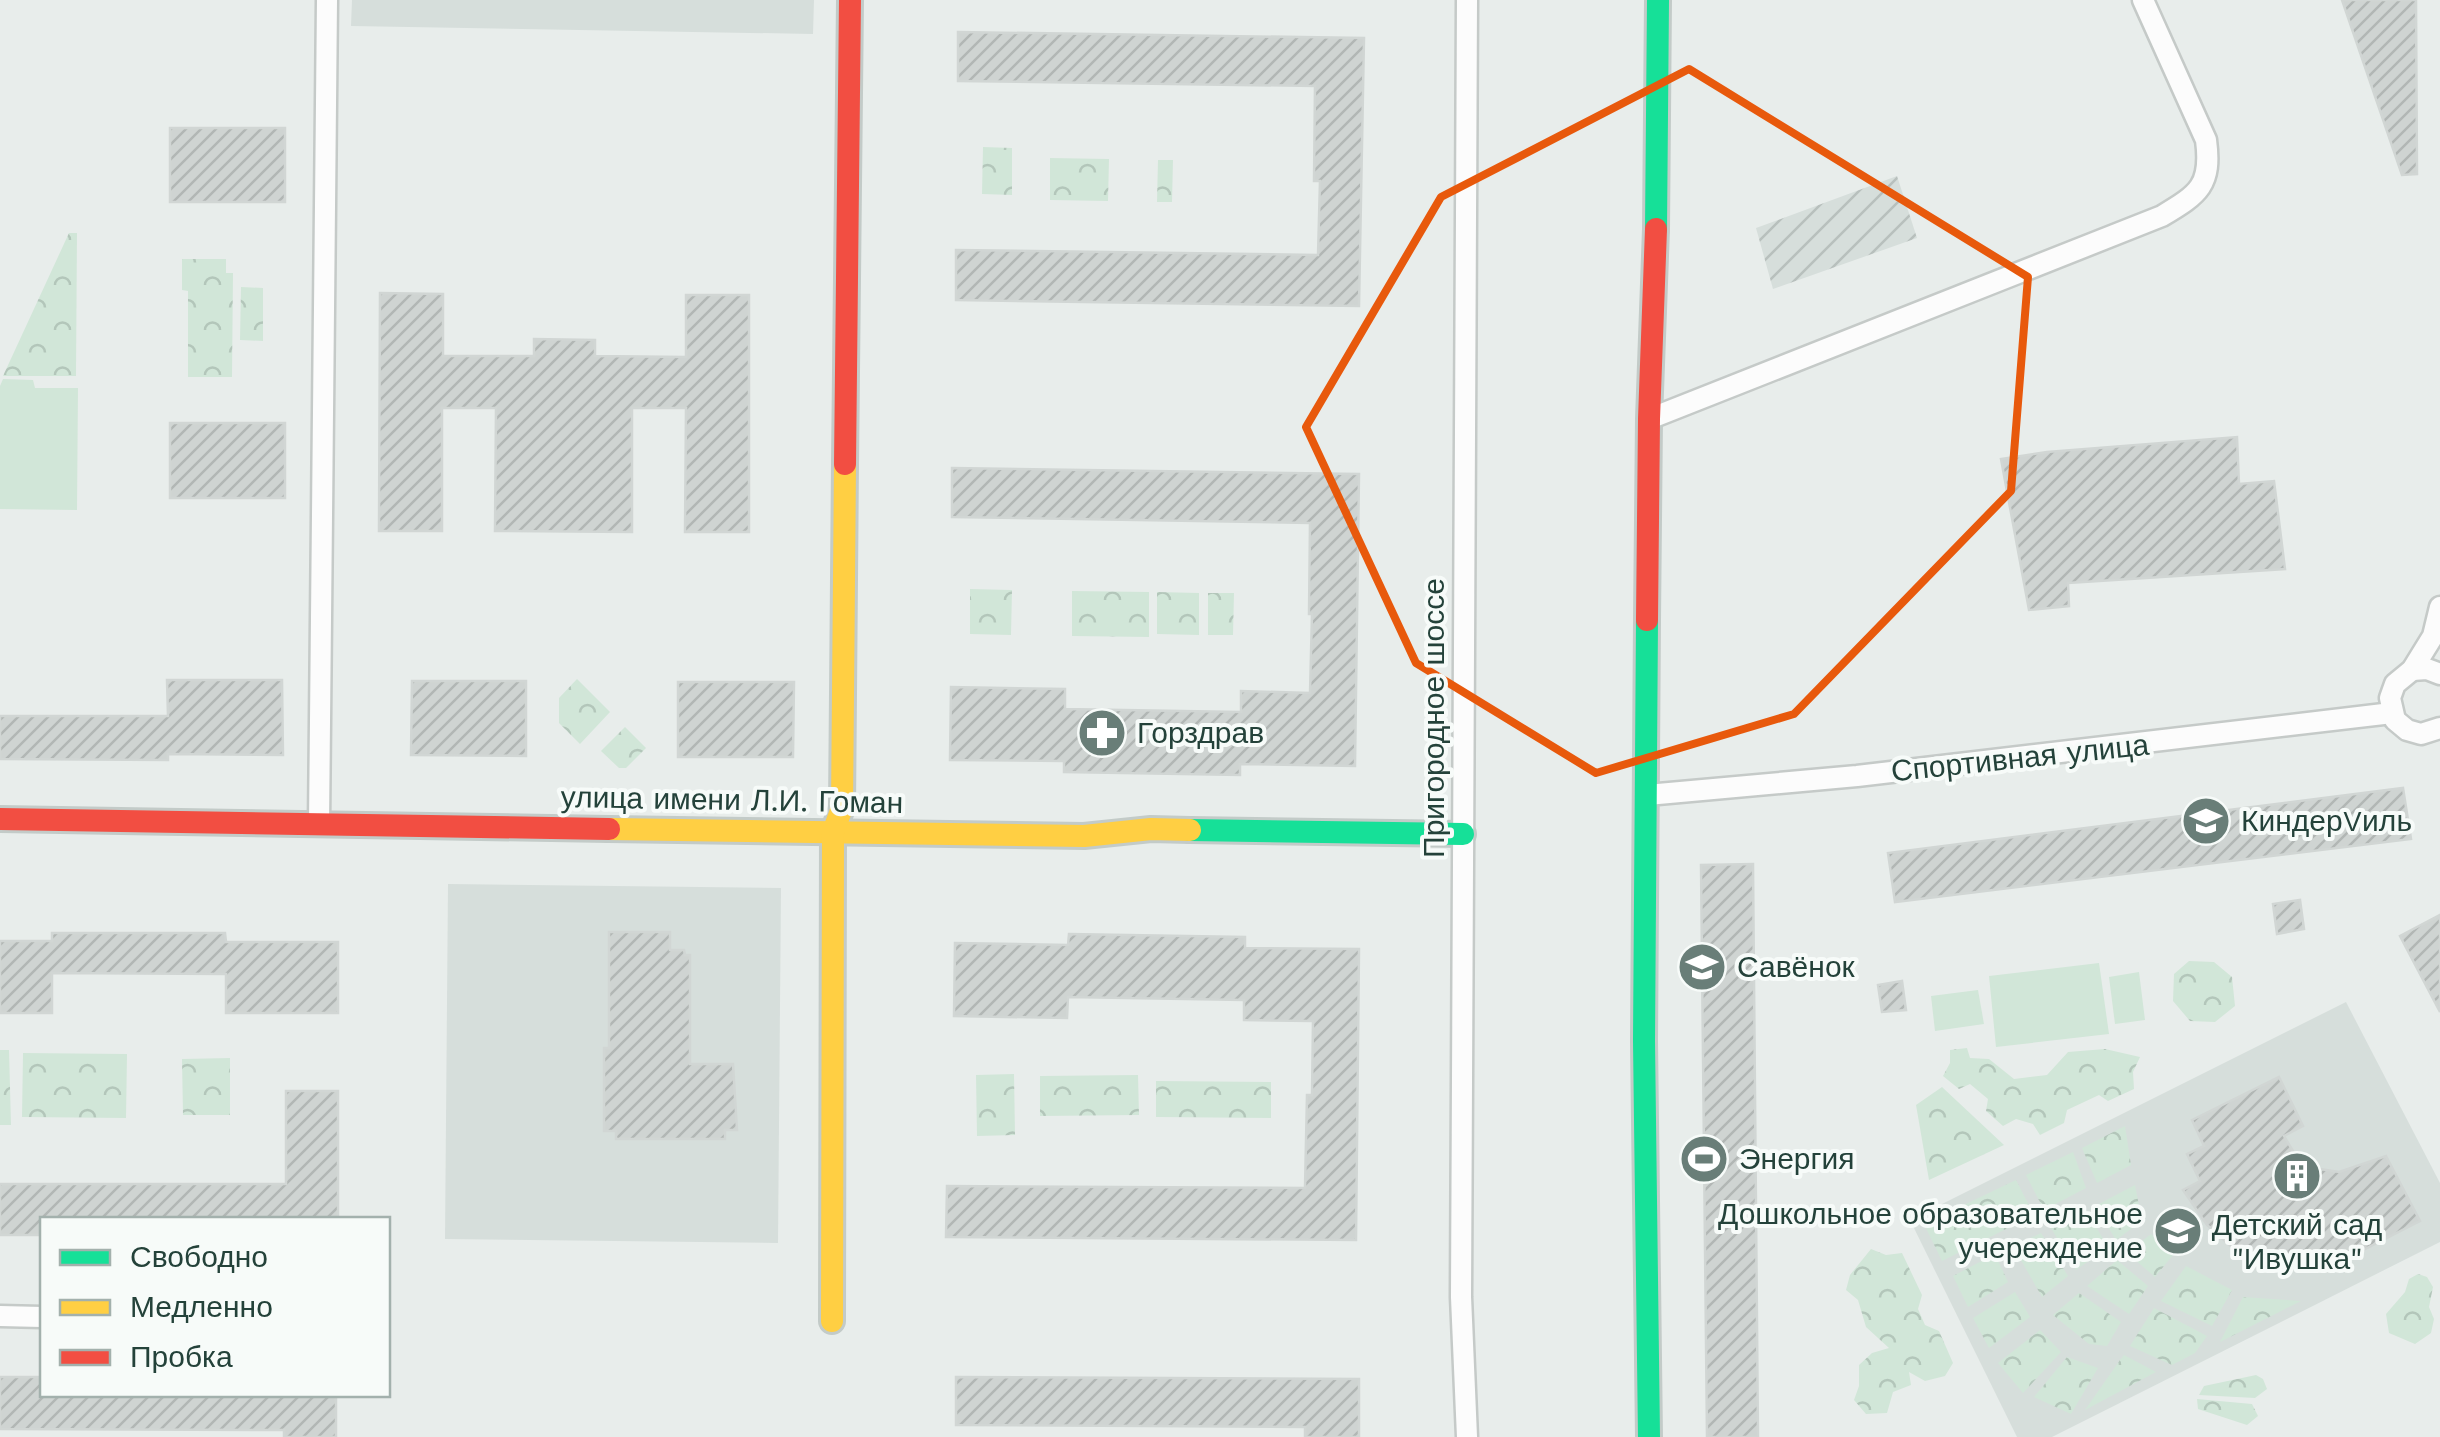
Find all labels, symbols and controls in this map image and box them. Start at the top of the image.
street label: Пригородное шоссе [1416,578,1451,858]
pharmacy icon: Горздрав [1076,707,1128,759]
place label: Горздрав [1137,715,1264,750]
street label: Спортивная улица [1889,727,2151,788]
street label: улица имени Л.И. Гоман [560,779,904,820]
school or university icon: КиндерVиль [2180,795,2232,847]
place label: КиндерVиль [2241,803,2412,838]
school or university icon: Савёнок [1676,941,1728,993]
place label: Савёнок [1737,949,1856,984]
sports icon: Энергия [1678,1133,1730,1185]
place label: Энергия [1739,1141,1854,1176]
building icon: Детский сад "Ивушка" [2271,1150,2323,1202]
place label: Дошкольное образовательное учереждение [1718,1196,2143,1265]
school or university icon: Дошкольное образовательное учереждение [2152,1205,2204,1257]
place label: Детский сад "Ивушка" [2212,1207,2382,1276]
legend [40,1217,390,1397]
text: Свободно [130,1239,268,1274]
text: Медленно [130,1289,273,1324]
text: Пробка [130,1339,233,1374]

